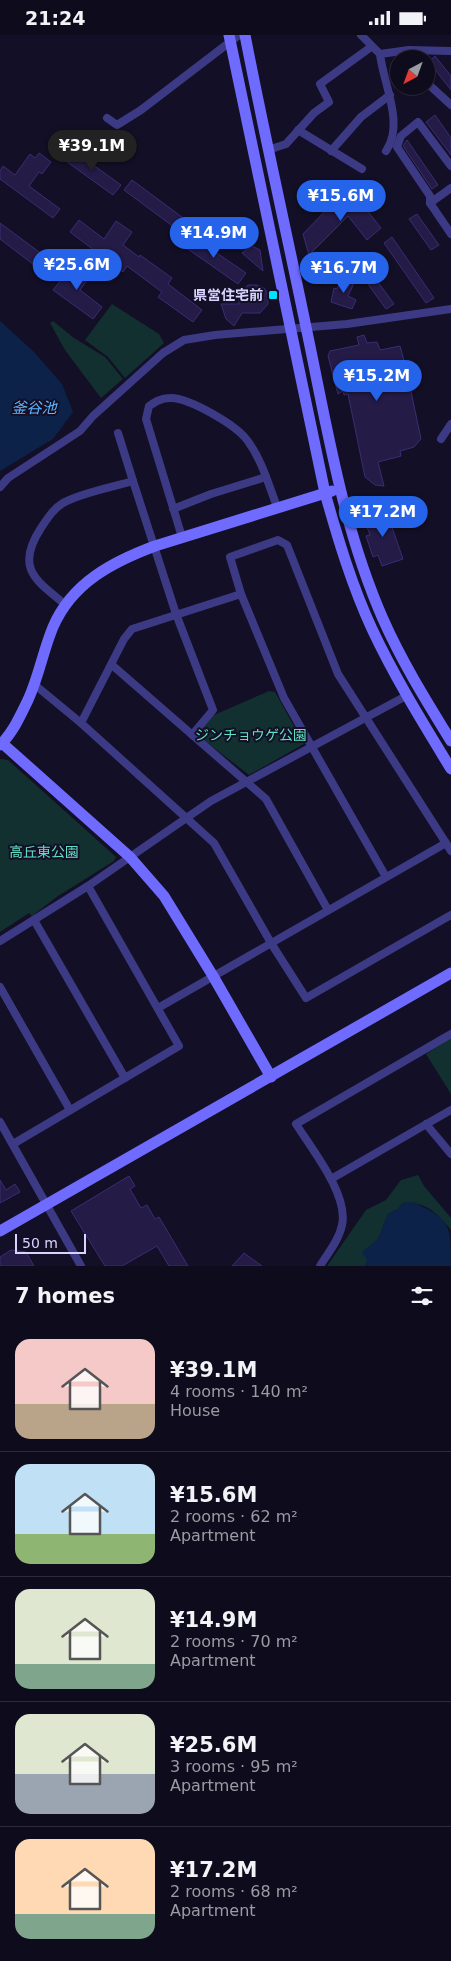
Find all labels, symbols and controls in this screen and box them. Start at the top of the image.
text: 21:24 [25,7,85,29]
north arrow [390,50,435,95]
map controls [390,50,435,95]
pin: ¥39.1M [51,129,133,172]
text: ¥39.1M [59,136,125,155]
pin: ¥15.6M [300,179,382,222]
text: ¥15.6M [308,186,374,205]
pin: ¥14.9M [173,217,255,259]
text: ¥14.9M [181,223,247,242]
pin: ¥25.6M [36,249,118,291]
pin: ¥16.7M [303,251,385,294]
text: ¥25.6M [44,255,110,274]
text: ¥16.7M [311,258,377,277]
place label: 県営住宅前 [193,287,263,303]
marker: 県営住宅前 [267,289,279,301]
pin: ¥15.2M [336,359,418,402]
text: ¥15.2M [344,366,410,385]
water label: 釜谷池 [11,399,58,417]
pin: ¥17.2M [342,495,424,538]
text: ¥17.2M [350,502,416,521]
park label: ジンチョウゲ公園 [195,727,307,743]
park label: 高丘東公園 [9,844,79,860]
scale bar [15,1231,86,1254]
text: 50 m [22,1235,58,1251]
icon: filters [408,1282,436,1310]
text: 7 homes [15,1284,115,1308]
text: ¥39.1M [170,1358,257,1382]
icon: home [55,1359,115,1419]
text: 4 rooms · 140 m² [170,1382,308,1401]
text: House [170,1401,220,1420]
text: ¥15.6M [170,1483,257,1507]
icon: home [55,1484,115,1544]
text: 2 rooms · 62 m² [170,1507,298,1526]
text: Apartment [170,1526,256,1545]
text: ¥14.9M [170,1608,257,1632]
icon: home [55,1609,115,1669]
text: 2 rooms · 70 m² [170,1632,298,1651]
text: Apartment [170,1651,256,1670]
text: ¥25.6M [170,1733,257,1757]
icon: home [55,1734,115,1794]
text: 3 rooms · 95 m² [170,1757,298,1776]
text: Apartment [170,1776,256,1795]
text: ¥17.2M [170,1858,257,1882]
icon: home [55,1859,115,1919]
text: 2 rooms · 68 m² [170,1882,298,1901]
text: Apartment [170,1901,256,1920]

